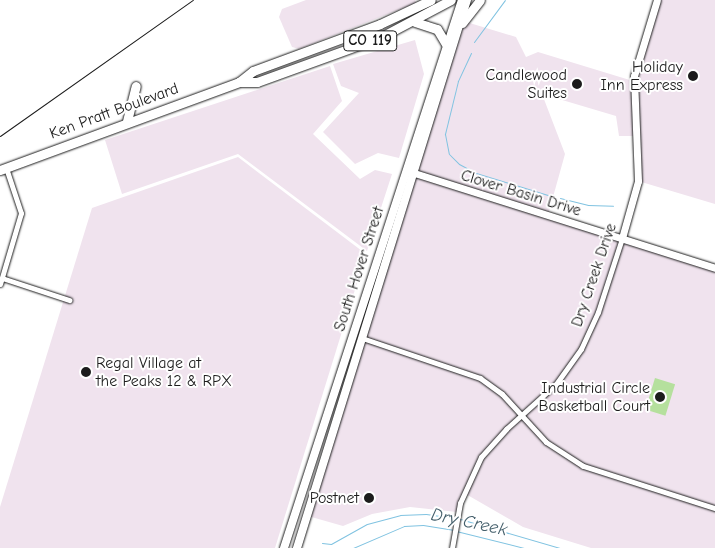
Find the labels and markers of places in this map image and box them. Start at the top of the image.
place label: Holiday Inn Express [601,57,683,95]
place label: Candlewood Suites [485,65,567,103]
marker: Holiday Inn Express [687,70,699,82]
marker: Candlewood Suites [571,78,583,90]
place label: Regal Village at the Peaks 12 & RPX [96,353,232,391]
marker: Regal Village at the Peaks 12 & RPX [80,366,92,378]
place label: Industrial Circle Basketball Court [539,378,650,416]
marker: Industrial Circle Basketball Court [654,391,666,403]
place label: Postnet [310,488,359,508]
marker: Postnet [363,492,375,504]

